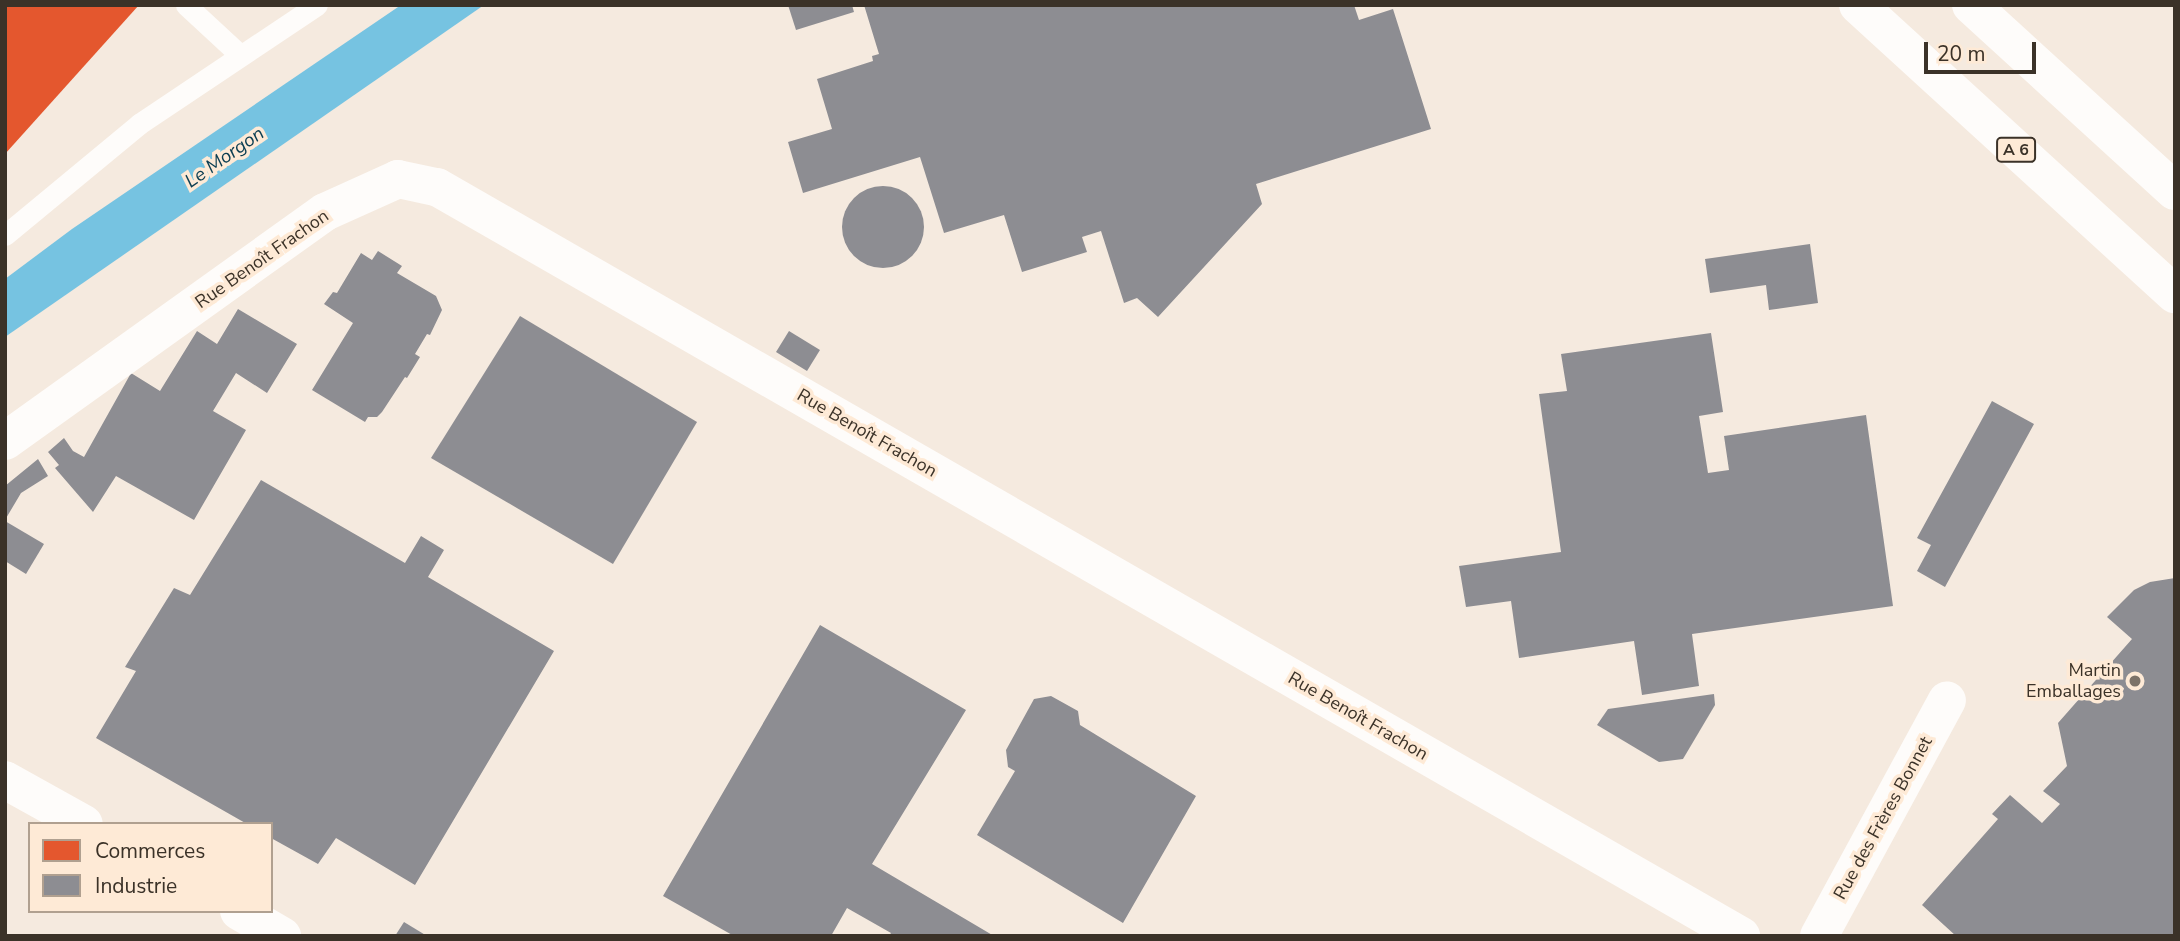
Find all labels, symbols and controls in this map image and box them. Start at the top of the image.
scale bar [1928,28,2040,72]
text: 20 m [1937,40,1986,68]
water label: Le Morgon [181,123,269,193]
road number: A 6 [1995,138,2037,162]
street label: Rue Benoît Frachon [191,205,333,313]
street label: Rue Benoît Frachon [793,384,941,482]
place label: Martin Emballages [2026,660,2121,702]
street label: Rue Benoît Frachon [1284,667,1432,765]
marker: Martin Emballages [2127,673,2143,689]
street label: Rue des Frères Bonnet [1829,733,1937,903]
legend [28,822,273,913]
text: Commerces [95,837,205,865]
text: Industrie [95,872,177,900]

